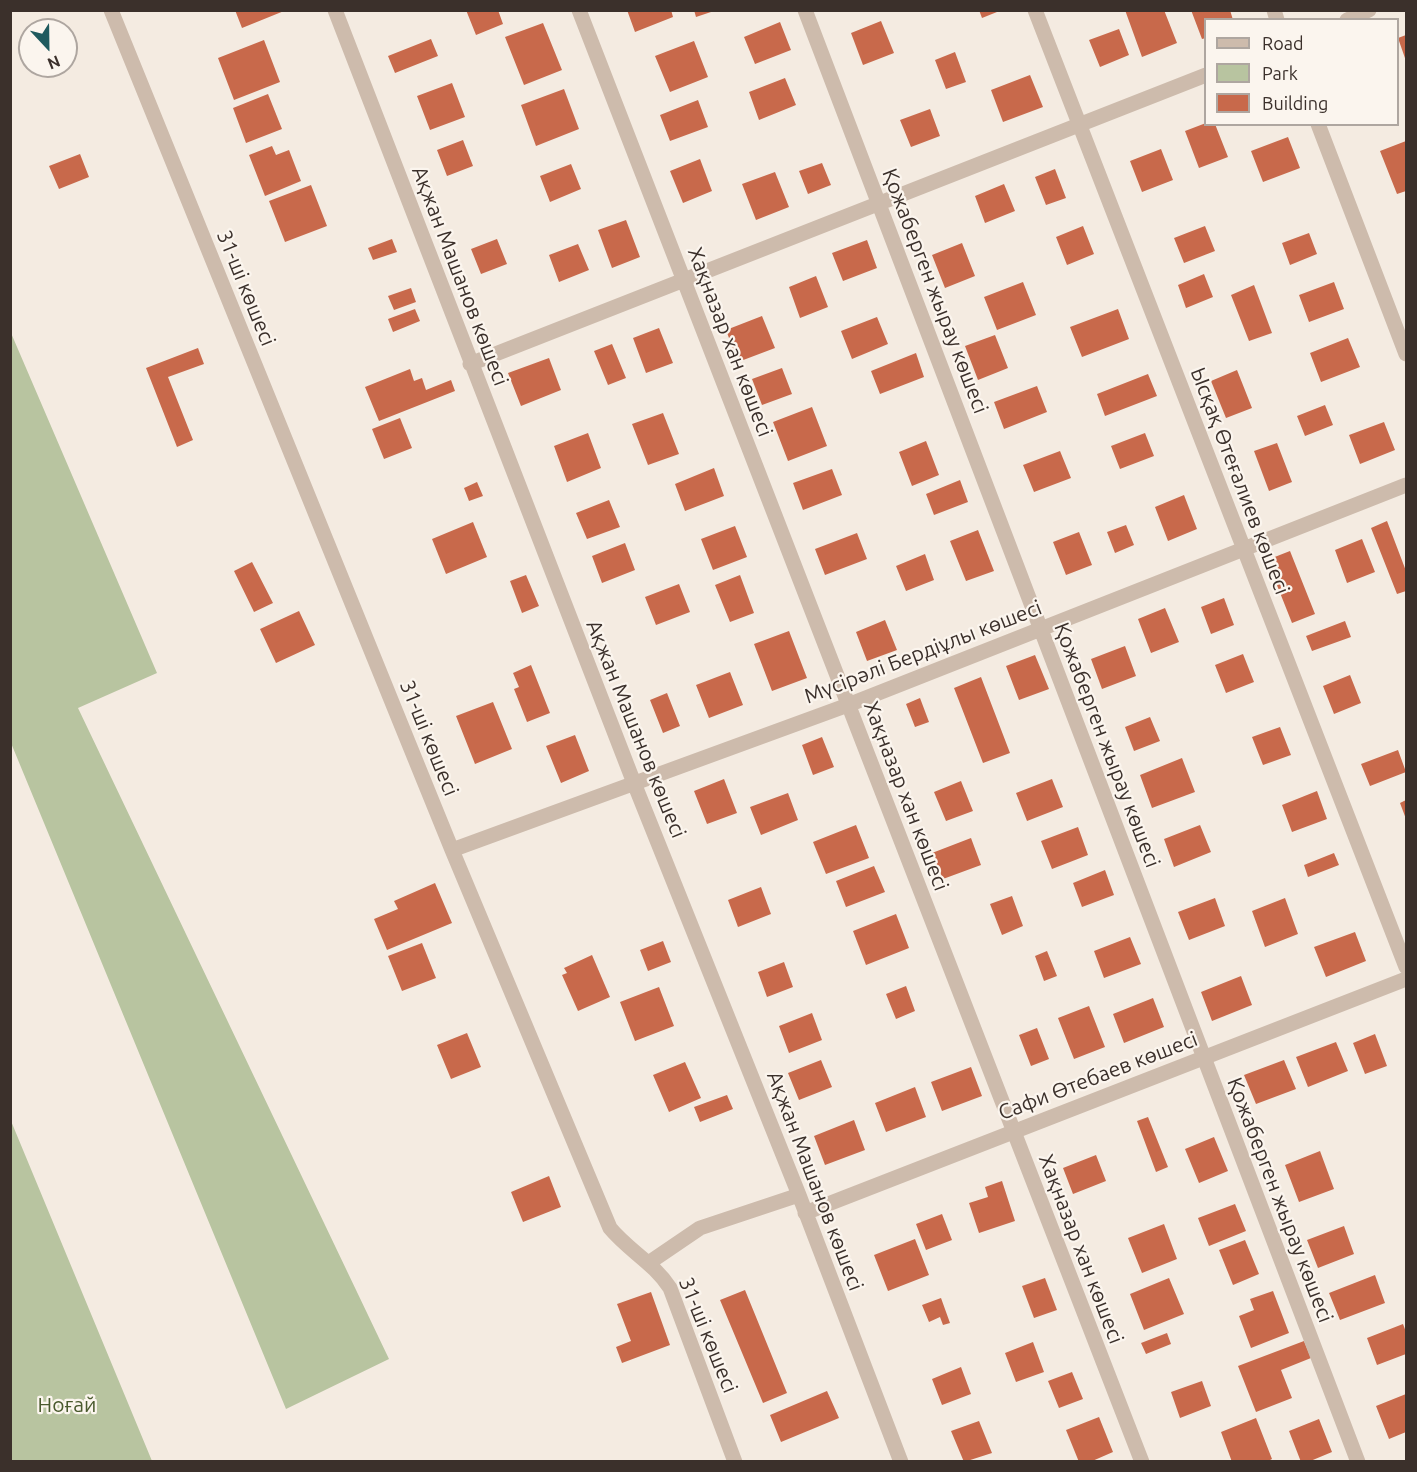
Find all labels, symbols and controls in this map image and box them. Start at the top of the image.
north arrow [18,18,78,78]
legend [1204,18,1399,126]
text: Road [1262,33,1304,53]
text: N [45,52,63,73]
text: Park [1262,63,1298,83]
text: Building [1262,93,1328,113]
street label: Ақжан Машанов көшесі [407,163,513,389]
street label: Қожаберген жырау көшесі [877,165,993,417]
street label: 31-ші көшесі [211,226,281,350]
street label: Хақназар хан көшесі [682,244,778,440]
street label: Ысқақ Өтеғалиев көшесі [1185,364,1295,598]
street label: Мүсірәлі Бердіұлы көшесі [801,595,1045,709]
street label: Ақжан Машанов көшесі [581,616,691,842]
street label: Қожаберген жырау көшесі [1049,619,1165,871]
street label: 31-ші көшесі [394,676,464,800]
street label: Хақназар хан көшесі [858,698,954,894]
street label: Сафи Өтебаев көшесі [995,1026,1201,1126]
street label: Ақжан Машанов көшесі [762,1068,868,1294]
street label: Қожаберген жырау көшесі [1222,1074,1338,1326]
street label: Хақназар хан көшесі [1033,1151,1129,1347]
street label: 31-ші көшесі [673,1273,743,1397]
park label: Ноғай [38,1392,96,1418]

